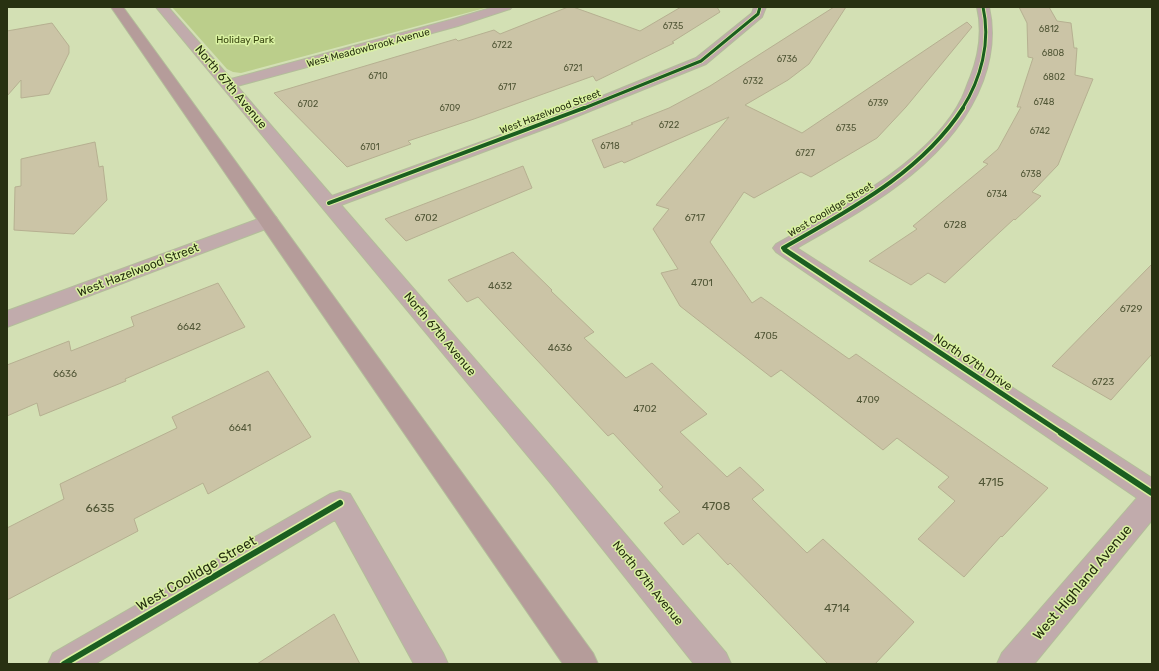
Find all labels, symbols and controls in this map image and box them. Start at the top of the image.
house number: 6735 [663,21,683,31]
house number: 6812 [1039,24,1059,34]
street label: West Meadowbrook Avenue [305,26,431,70]
park label: Holiday Park [216,34,275,46]
house number: 6722 [492,40,512,50]
street label: North 67th Avenue [192,43,270,132]
house number: 6808 [1042,48,1065,58]
house number: 6736 [777,54,798,64]
house number: 6721 [564,63,583,73]
house number: 6710 [368,71,388,81]
house number: 6802 [1043,72,1065,82]
house number: 6732 [743,76,763,86]
house number: 6717 [498,82,516,92]
street label: West Hazelwood Street [498,87,603,137]
house number: 6748 [1034,97,1055,107]
house number: 6739 [868,98,888,108]
house number: 6702 [298,99,318,109]
house number: 6709 [440,103,460,113]
house number: 6722 [659,120,679,130]
house number: 6735 [836,123,856,133]
house number: 6742 [1030,126,1050,136]
house number: 6718 [600,141,620,151]
house number: 6701 [360,142,380,152]
house number: 6727 [795,148,815,158]
house number: 6738 [1021,169,1042,179]
street label: West Coolidge Street [786,180,875,240]
house number: 6734 [987,189,1008,199]
house number: 6702 [414,212,438,224]
house number: 6717 [685,212,705,224]
house number: 6728 [943,219,967,231]
street label: West Hazelwood Street [75,240,201,300]
house number: 4701 [691,277,713,289]
house number: 4632 [488,280,512,292]
street label: North 67th Avenue [401,290,479,379]
house number: 6729 [1120,303,1142,315]
house number: 6642 [177,321,201,333]
house number: 4705 [754,330,778,342]
street label: North 67th Drive [931,331,1015,394]
house number: 4636 [548,342,572,354]
house number: 6636 [53,368,77,380]
house number: 6723 [1092,376,1114,388]
house number: 4709 [856,394,880,406]
house number: 4702 [633,403,657,415]
house number: 6641 [229,422,251,434]
house number: 4715 [978,475,1004,489]
house number: 4708 [702,499,730,513]
house number: 6635 [86,501,114,515]
street label: West Highland Avenue [1029,521,1136,643]
street label: West Coolidge Street [133,532,260,615]
street label: North 67th Avenue [610,538,686,628]
house number: 4714 [824,601,851,615]

